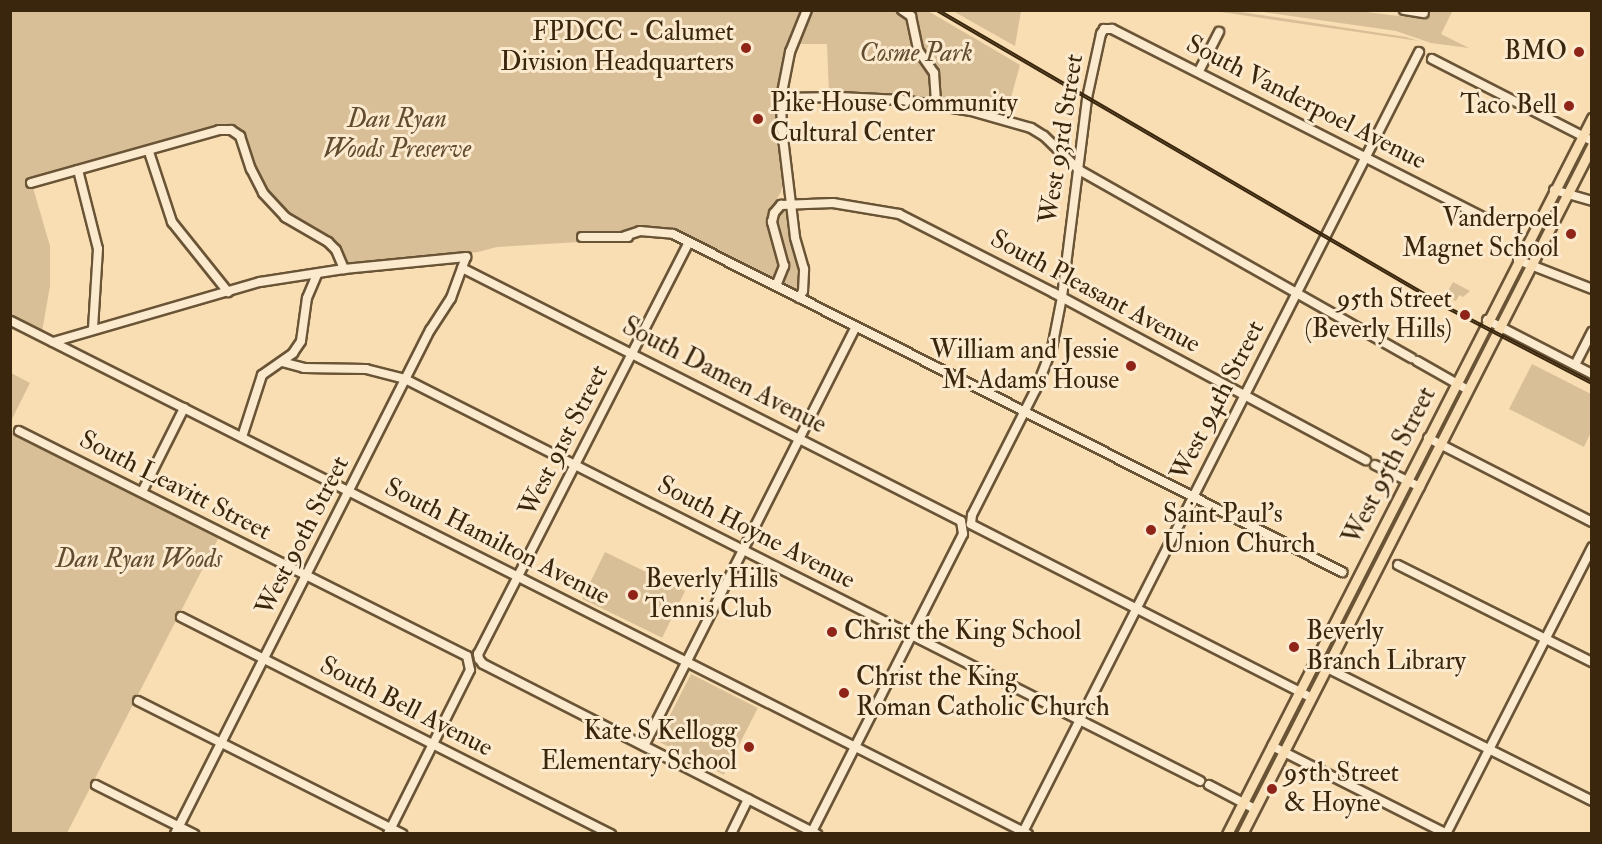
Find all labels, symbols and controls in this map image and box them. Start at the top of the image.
place label: FPDCC - Calumet Division Headquarters [500,17,734,78]
street label: South Vanderpoel Avenue [1181,29,1431,177]
place label: BMO [1504,36,1567,68]
park label: Cosme Park [859,38,973,70]
marker: FPDCC - Calumet Division Headquarters [739,41,753,55]
marker: BMO [1572,45,1586,59]
street label: West 93rd Street [1033,52,1091,226]
place label: Pike House Community Cultural Center [770,88,1018,150]
place label: Taco Bell [1460,90,1557,122]
marker: Taco Bell [1562,99,1576,113]
park label: Dan Ryan Woods Preserve [323,104,471,166]
marker: Pike House Community Cultural Center [751,112,765,126]
place label: Vanderpoel Magnet School [1402,203,1559,264]
street label: South Pleasant Avenue [985,223,1205,361]
marker: Vanderpoel Magnet School [1564,227,1578,241]
place label: 95th Street (Beverly Hills) [1305,284,1452,346]
marker: 95th Street (Beverly Hills) [1456,306,1474,324]
street label: South Damen Avenue [617,311,831,441]
street label: West 94th Street [1164,316,1272,486]
place label: William and Jessie M. Adams House [930,335,1119,396]
marker: William and Jessie M. Adams House [1124,359,1138,373]
street label: West 91st Street [512,360,616,522]
street label: West 95th Street [1337,382,1443,550]
street label: South Leavitt Street [74,424,276,548]
street label: West 90th Street [249,451,357,621]
street label: South Hoyne Avenue [652,470,860,596]
street label: South Hamilton Avenue [379,472,615,612]
place label: Saint Paul's Union Church [1163,499,1315,560]
marker: Saint Paul's Union Church [1144,523,1158,537]
park label: Dan Ryan Woods [56,544,222,576]
place label: Beverly Hills Tennis Club [645,564,778,626]
marker: Beverly Hills Tennis Club [626,588,640,602]
place label: Christ the King School [844,616,1081,648]
place label: Beverly Branch Library [1306,616,1466,678]
marker: Christ the King School [825,625,839,639]
marker: Beverly Branch Library [1287,640,1301,654]
street label: South Bell Avenue [314,650,498,764]
place label: Christ the King Roman Catholic Church [856,662,1110,724]
marker: Christ the King Roman Catholic Church [837,686,851,700]
place label: Kate S Kellogg Elementary School [541,716,737,778]
marker: Kate S Kellogg Elementary School [742,740,756,754]
place label: 95th Street & Hoyne [1284,758,1399,820]
marker: 95th Street & Hoyne [1265,782,1279,796]

